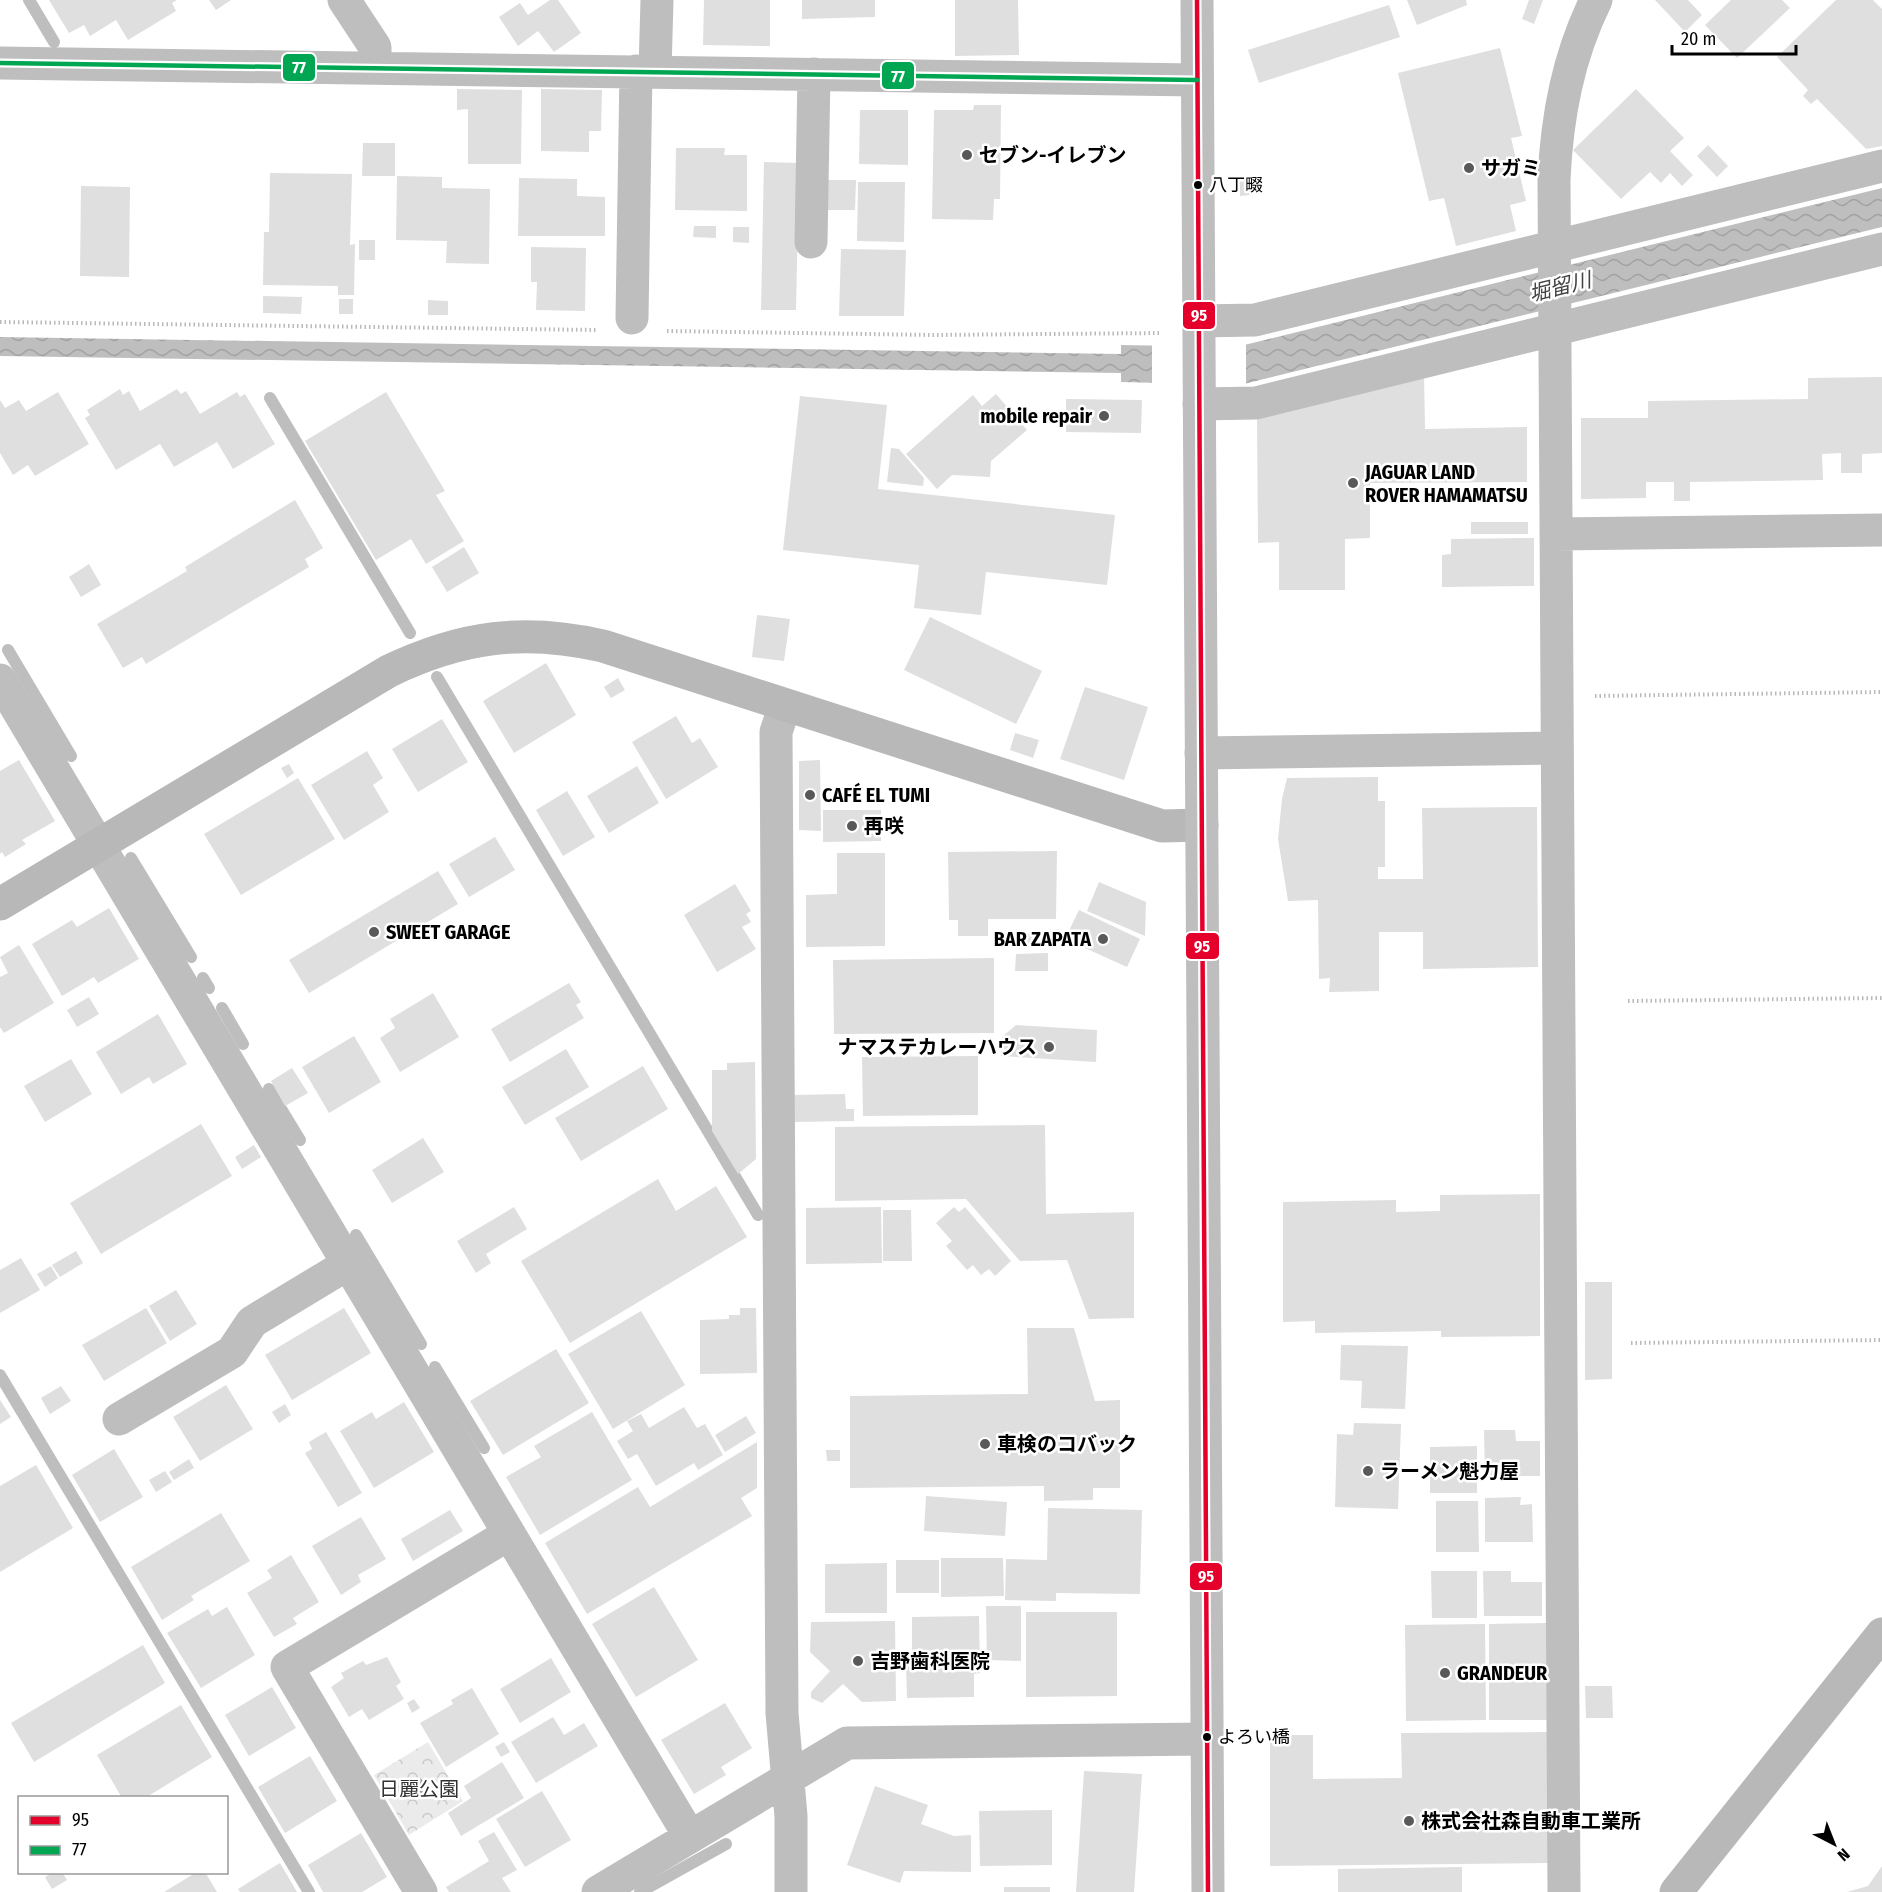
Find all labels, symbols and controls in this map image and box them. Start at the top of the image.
scale bar [1672,18,1796,56]
text: 20 m [1681,28,1716,50]
line badge: 77 [282,53,316,82]
text: 77 [292,58,306,77]
line badge: 77 [881,61,915,90]
text: 77 [891,67,905,86]
place label: セブン-イレブン [979,143,1127,167]
marker: セブン-イレブン [960,148,974,162]
place label: サガミ [1481,156,1541,180]
marker: サガミ [1462,161,1476,175]
place label: 八丁畷 [1209,174,1263,196]
marker: 八丁畷 [1192,179,1204,191]
water label: 堀留川 [1526,266,1596,307]
line badge: 95 [1182,301,1216,330]
text: 95 [1191,306,1207,325]
place label: mobile repair [980,404,1093,428]
marker: mobile repair [1097,409,1111,423]
place label: JAGUAR LAND ROVER HAMAMATSU [1364,460,1528,507]
marker: JAGUAR LAND ROVER HAMAMATSU [1346,476,1360,490]
place label: CAFÉ EL TUMI [822,782,930,807]
marker: CAFÉ EL TUMI [803,788,817,802]
place label: 再咲 [864,814,904,838]
marker: 再咲 [845,819,859,833]
place label: SWEET GARAGE [386,920,510,944]
marker: SWEET GARAGE [367,925,381,939]
place label: BAR ZAPATA [994,927,1092,951]
marker: BAR ZAPATA [1096,932,1110,946]
line badge: 95 [1185,932,1220,960]
text: 95 [1194,937,1210,956]
place label: ナマステカレーハウス [837,1035,1037,1059]
marker: ナマステカレーハウス [1042,1040,1056,1054]
place label: 車検のコバック [997,1432,1137,1456]
marker: 車検のコバック [978,1437,992,1451]
place label: ラーメン魁力屋 [1380,1459,1519,1483]
marker: ラーメン魁力屋 [1361,1464,1375,1478]
line badge: 95 [1189,1562,1223,1591]
text: 95 [1198,1567,1214,1586]
place label: 吉野歯科医院 [870,1649,990,1673]
marker: 吉野歯科医院 [851,1654,865,1668]
place label: GRANDEUR [1457,1661,1548,1685]
marker: GRANDEUR [1438,1666,1452,1680]
place label: よろい橋 [1218,1726,1290,1748]
marker: よろい橋 [1201,1731,1213,1743]
park label: 日麗公園 [379,1777,459,1801]
legend [18,1796,228,1874]
text: 95 [72,1809,89,1831]
place label: 株式会社森自動車工業所 [1421,1809,1641,1833]
marker: 株式会社森自動車工業所 [1402,1814,1416,1828]
north arrow [1804,1814,1864,1874]
text: 77 [72,1839,87,1861]
text: N [1834,1845,1854,1865]

